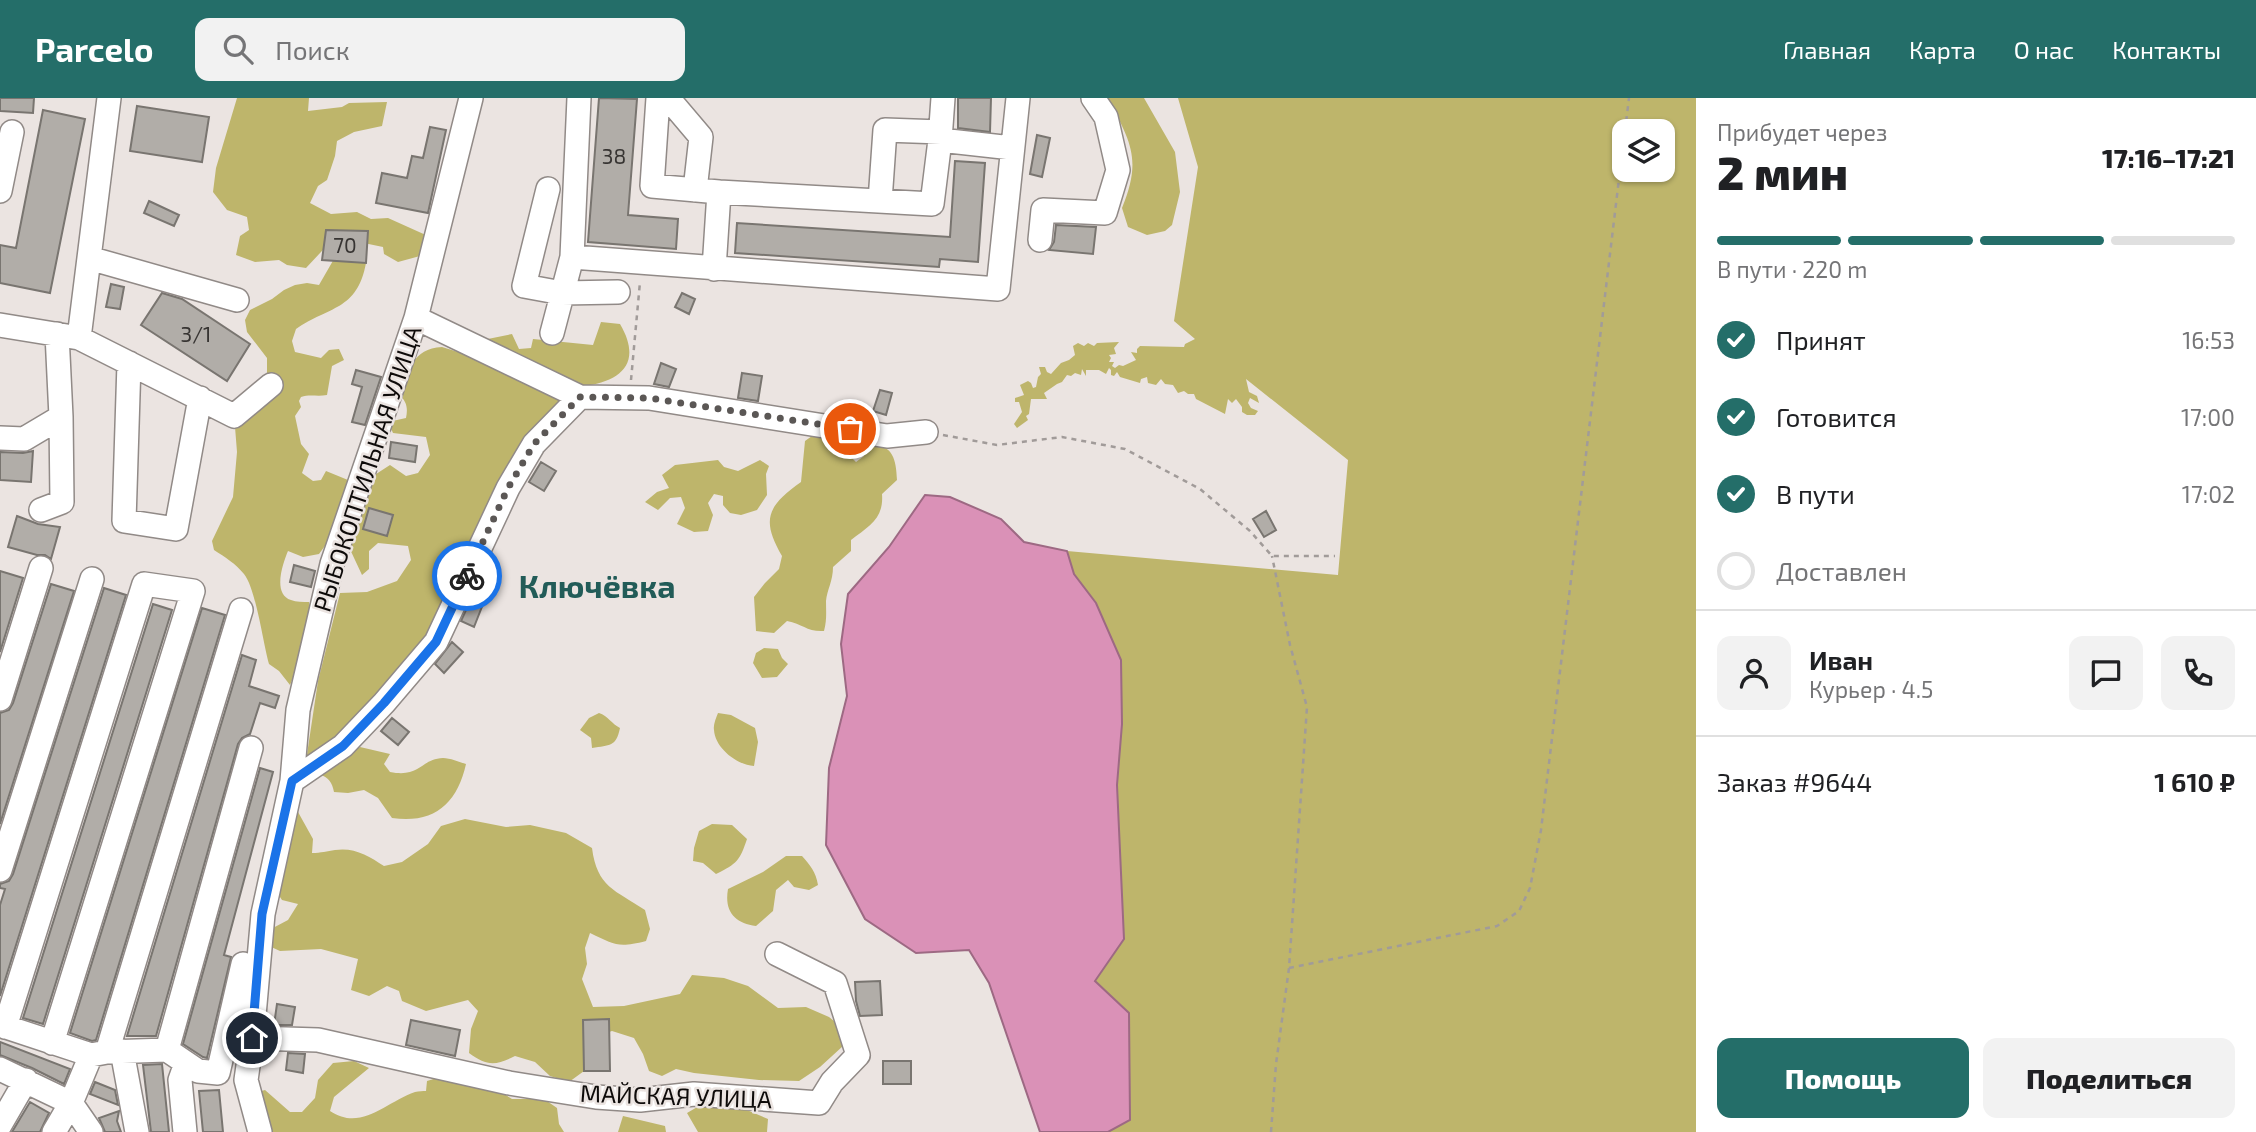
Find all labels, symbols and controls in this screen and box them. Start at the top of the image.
search box [195,18,685,81]
text: Parcelo [35,29,153,69]
icon: search [219,30,257,68]
text: Поиск [275,34,350,65]
text: Главная [1783,35,1871,64]
text: Карта [1909,35,1976,64]
text: О нас [2014,35,2074,64]
text: Контакты [2112,35,2221,64]
text: Прибудет через [1717,118,1887,146]
map controls [1612,119,1675,182]
button: layers [1612,119,1675,182]
text: 17:16–17:21 [2102,142,2235,173]
house number: 38 [602,143,626,168]
text: 2 мин [1717,144,1848,199]
house number: 70 [333,232,357,257]
text: В пути · 220 m [1717,255,1867,283]
house number: 3/1 [181,321,211,346]
icon: check [1717,321,1755,359]
street label: РЫБОКОПТИЛЬНАЯ УЛИЦА [307,322,427,615]
text: Принят [1776,324,1866,355]
text: 16:53 [2182,326,2235,354]
icon: check [1717,398,1755,436]
pin [820,399,880,459]
text: Готовится [1776,401,1897,432]
text: 17:00 [2181,403,2235,431]
icon: bag [831,410,869,448]
icon: check [1717,475,1755,513]
text: В пути [1776,478,1855,509]
text: 17:02 [2182,480,2235,508]
courier [432,541,502,611]
text: Доставлен [1776,555,1907,586]
icon: bike [448,557,486,595]
district label: Ключёвка [518,566,676,604]
button: person [1717,636,1791,710]
button: chat [2069,636,2143,710]
button: phone [2161,636,2235,710]
text: Иван [1809,644,1873,675]
text: Курьер · 4.5 [1809,675,1933,703]
text: Заказ #9644 [1717,766,1872,797]
text: 1 610 ₽ [2154,766,2235,797]
pin [222,1008,282,1068]
icon: home [233,1019,271,1057]
button: Помощь [1717,1038,1969,1118]
button: Поделиться [1983,1038,2235,1118]
street label: МАЙСКАЯ УЛИЦА [580,1078,772,1113]

